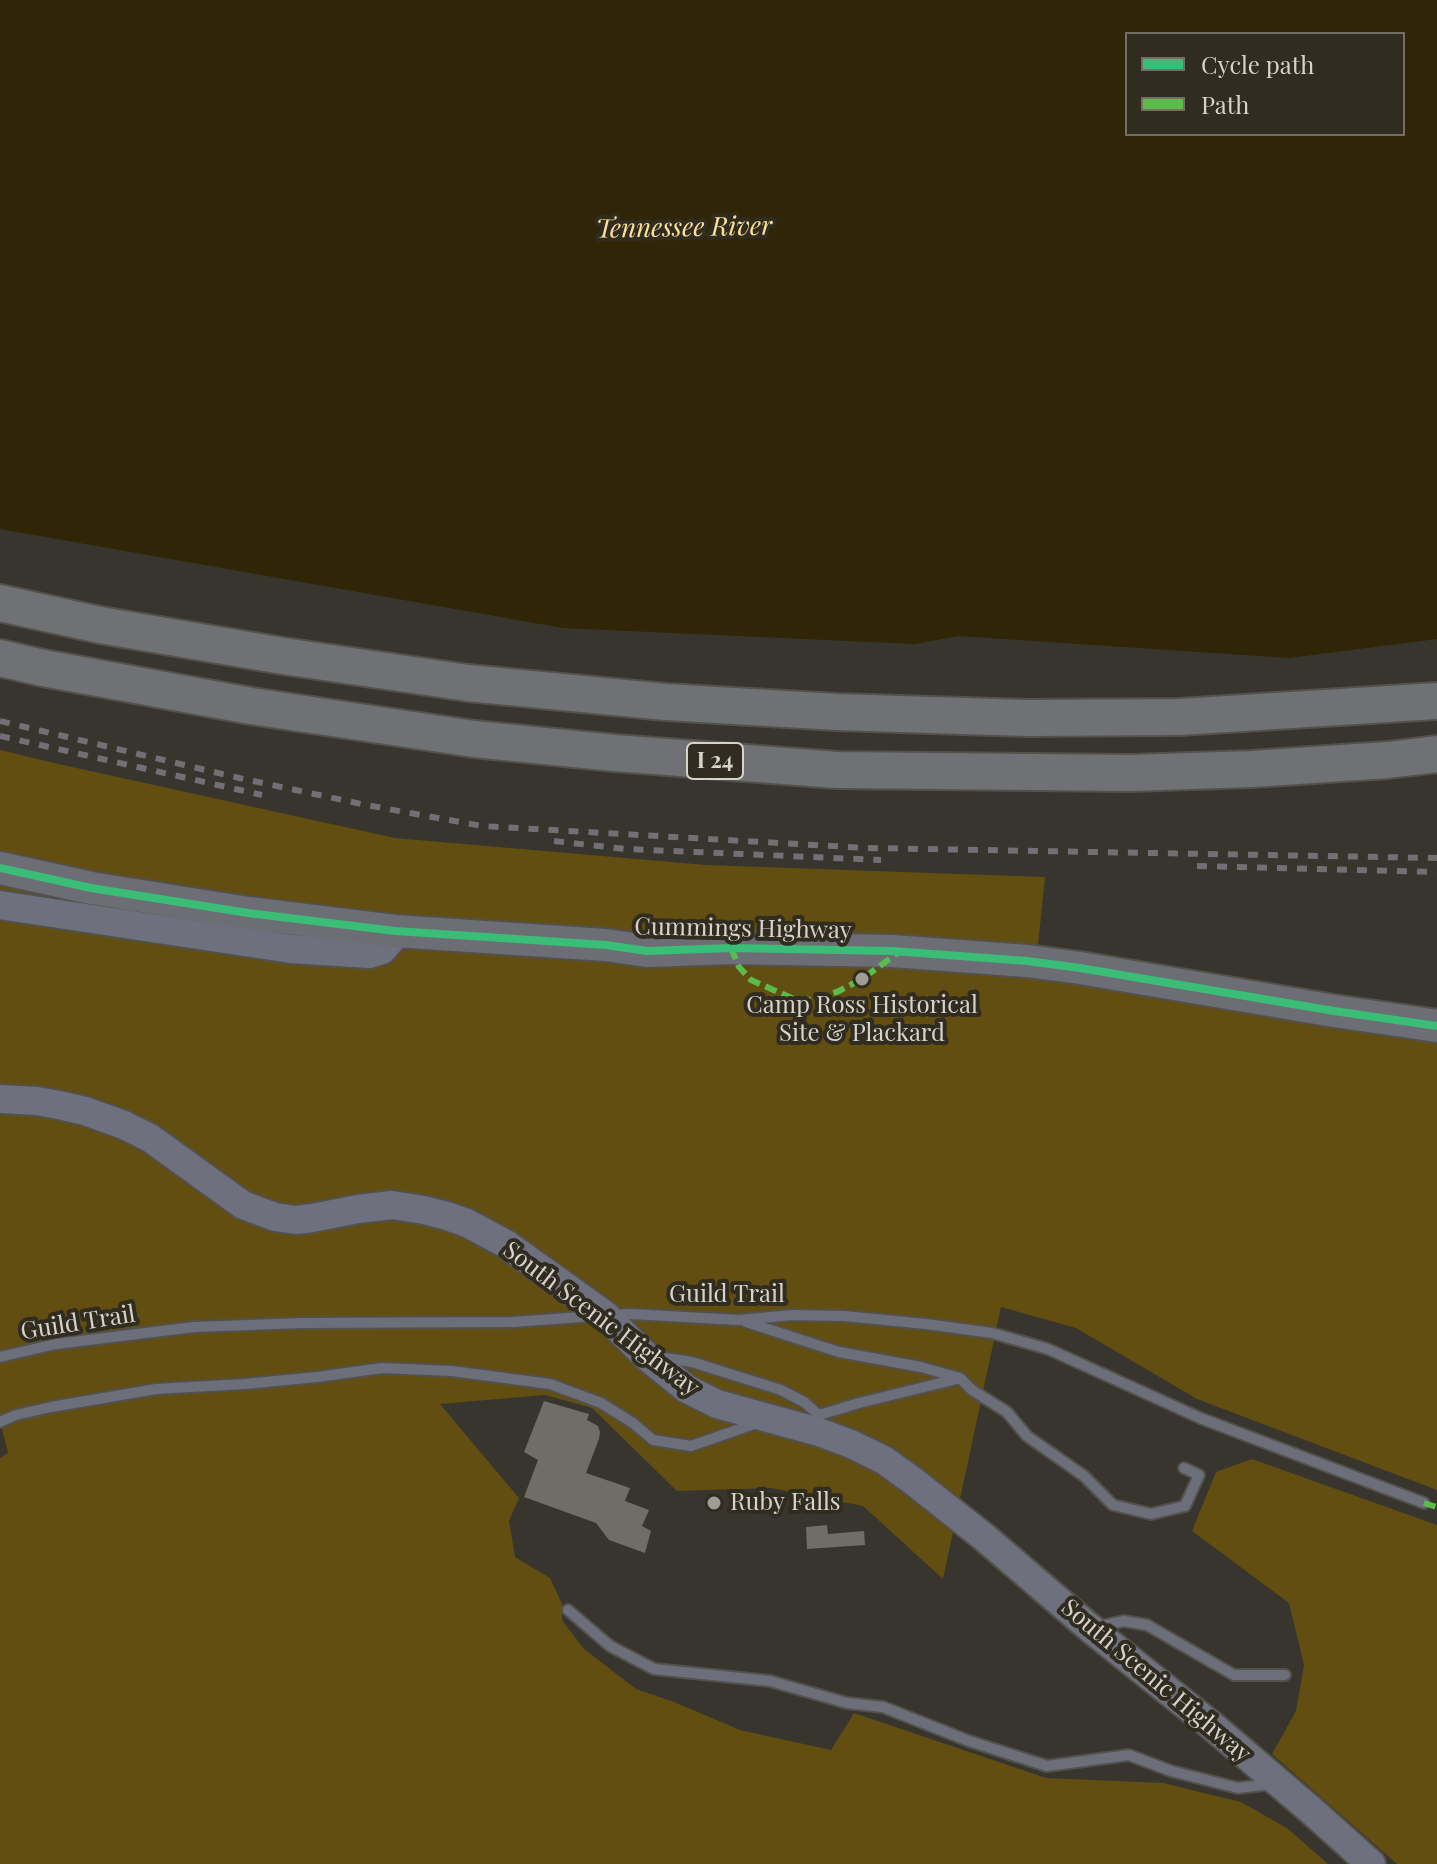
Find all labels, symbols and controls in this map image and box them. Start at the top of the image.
legend [1125,32,1405,136]
text: Cycle path [1201,48,1314,80]
text: Path [1201,88,1249,120]
water label: Tennessee River [596,211,772,245]
road number: I 24 [687,743,743,779]
street label: Cummings Highway [634,913,852,945]
marker: Camp Ross Historical Site & Plackard [853,970,871,988]
place label: Camp Ross Historical Site & Plackard [746,992,978,1048]
street label: South Scenic Highway [497,1236,705,1402]
street label: Guild Trail [669,1281,785,1309]
street label: Guild Trail [19,1300,137,1346]
place label: Ruby Falls [730,1489,841,1517]
marker: Ruby Falls [705,1494,723,1512]
street label: South Scenic Highway [1055,1593,1257,1769]

